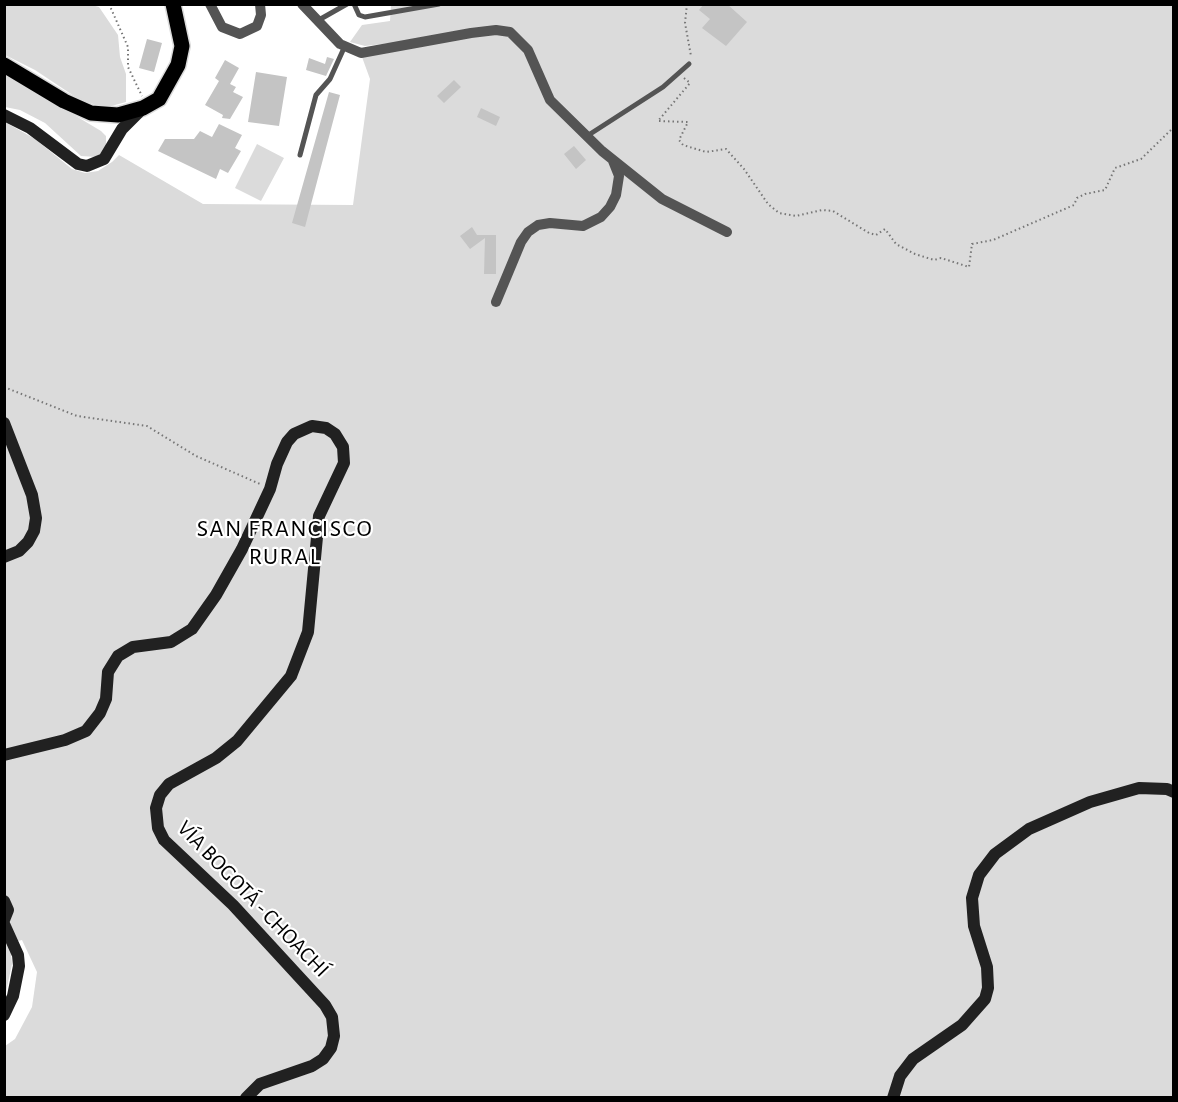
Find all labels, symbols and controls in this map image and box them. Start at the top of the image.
district label: SAN FRANCISCO RURAL [197,515,373,571]
street label: VÍA BOGOTÁ - CHOACHÍ [171,815,335,983]

